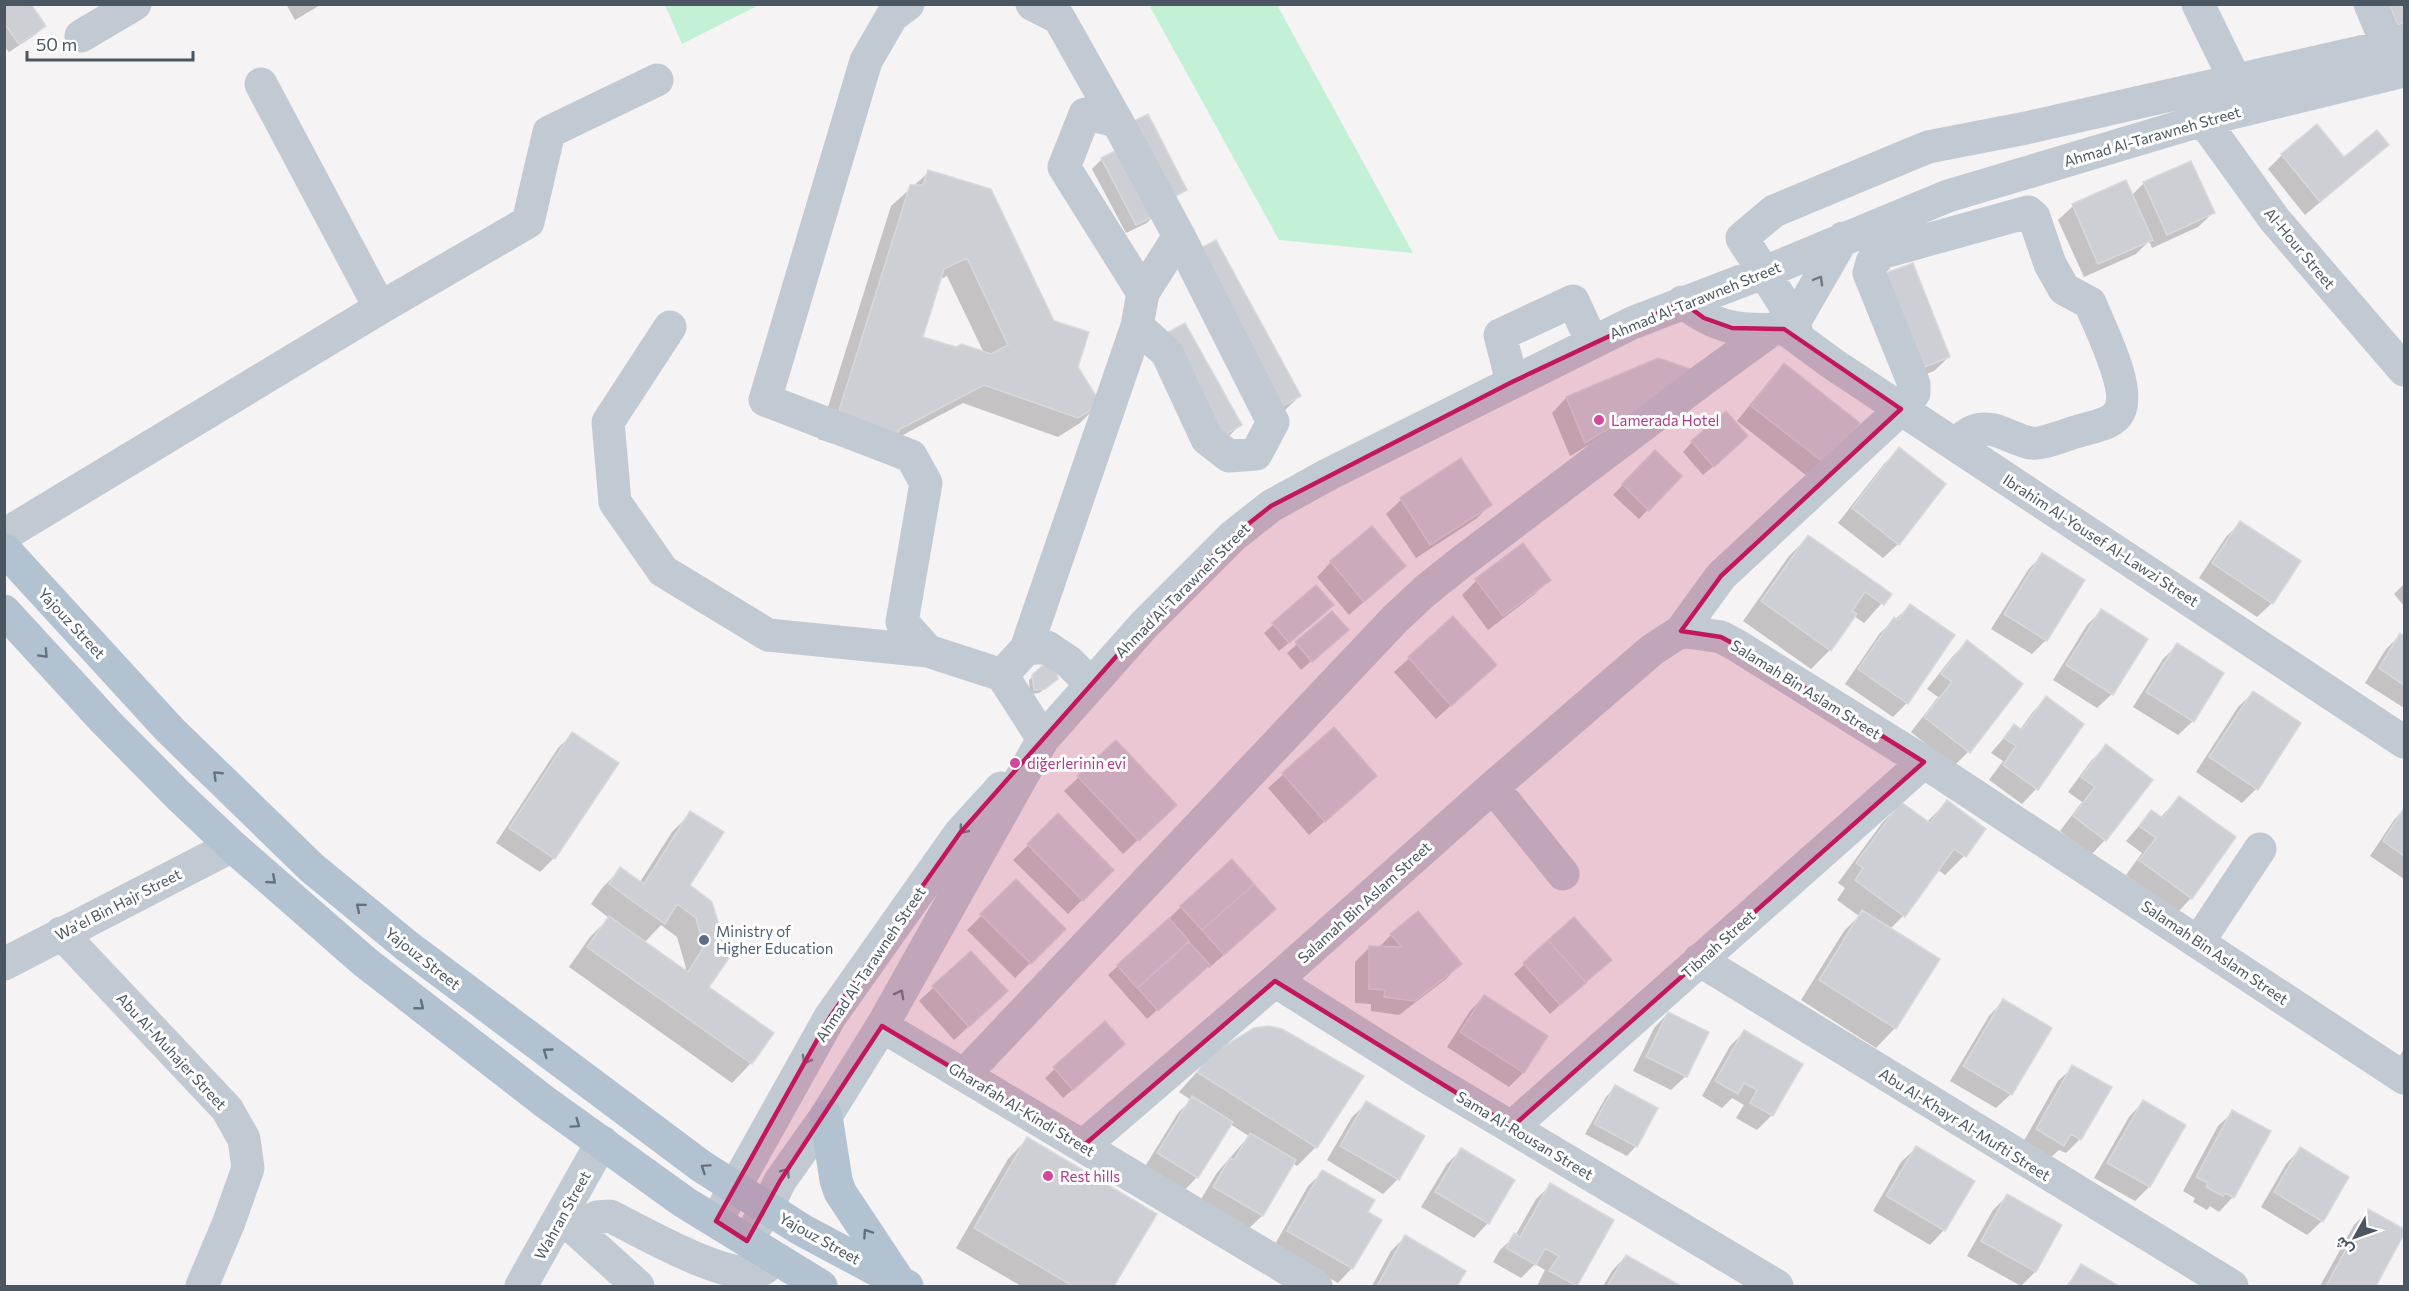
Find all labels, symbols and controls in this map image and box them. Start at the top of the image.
scale bar [27,24,194,62]
text: 50 m [36,33,77,55]
street label: Ahmad Al-Tarawneh Street [2061,102,2243,170]
street label: Al-Hour Street [2261,204,2339,292]
street label: Ahmad Al-Tarawneh Street [1607,257,1783,343]
one-way arrow [1812,275,1823,286]
place label: Lamerada Hotel [1611,411,1719,429]
marker: Lamerada Hotel [1592,413,1606,427]
street label: Ibrahim Al-Yousef Al-Lawzi Street [2000,470,2202,610]
street label: Ahmad Al-Tarawneh Street [1111,519,1253,661]
street label: Yajouz Street [35,584,109,662]
street label: Salamah Bin Aslam Street [1728,636,1884,742]
one-way arrow [37,648,48,658]
place label: diğerlerinin evi [1027,754,1126,772]
marker: diğerlerinin evi [1008,756,1022,770]
one-way arrow [213,771,223,782]
one-way arrow [960,823,971,834]
street label: Salamah Bin Aslam Street [1294,837,1434,967]
street label: Wa'el Bin Hajr Street [52,864,184,944]
one-way arrow [265,873,276,884]
street label: Ahmad Al-Tarawneh Street [811,883,929,1045]
street label: Salamah Bin Aslam Street [2138,896,2292,1008]
one-way arrow [356,904,367,915]
street label: Tibnah Street [1678,906,1758,982]
place label: Ministry of Higher Education [716,922,833,957]
street label: Yajouz Street [382,923,464,993]
marker: Ministry of Higher Education [697,933,711,947]
street label: Abu Al-Muhajer Street [113,989,231,1113]
one-way arrow [893,990,904,1000]
one-way arrow [414,999,425,1010]
one-way arrow [543,1049,554,1060]
one-way arrow [802,1054,813,1064]
street label: Gharafah Al-Kindi Street [946,1058,1098,1160]
street label: Abu Al-Khayr Al-Mufti Street [1876,1064,2054,1184]
street label: Sama Al-Rousan Street [1453,1087,1597,1183]
one-way arrow [569,1117,580,1128]
one-way arrow [700,1164,711,1175]
place label: Rest hills [1060,1167,1120,1185]
street label: Wahran Street [530,1168,594,1262]
one-way arrow [779,1168,790,1179]
marker: Rest hills [1041,1169,1055,1183]
north arrow [2325,1207,2385,1267]
street label: Yajouz Street [776,1208,864,1268]
one-way arrow [863,1229,874,1240]
text: ش [2330,1233,2357,1260]

